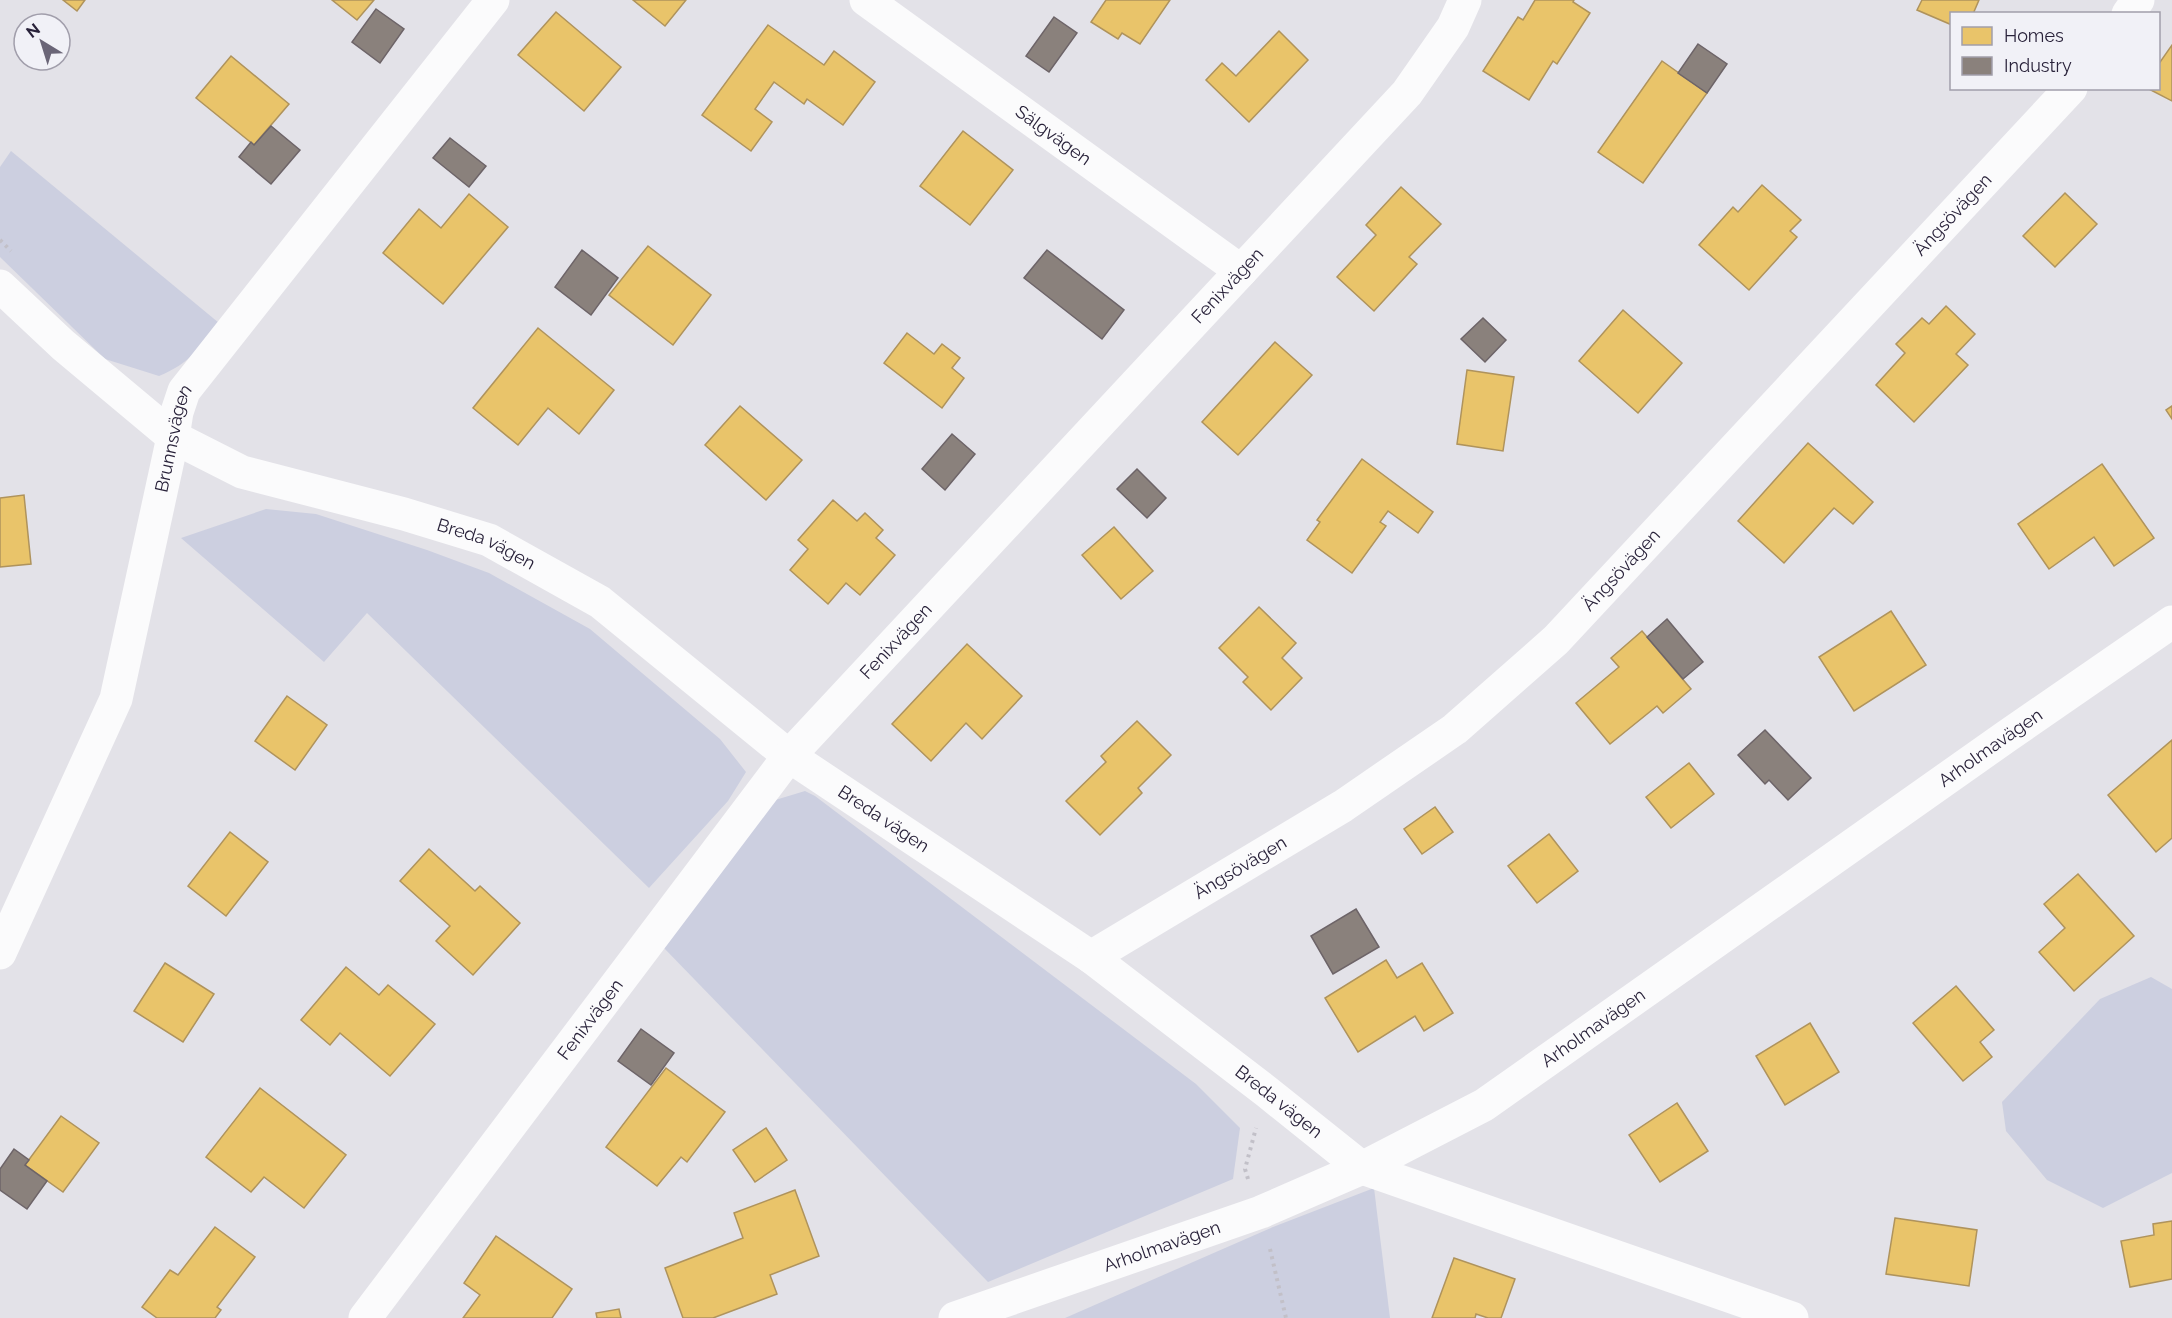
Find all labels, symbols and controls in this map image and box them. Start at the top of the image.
north arrow [12,12,72,72]
legend [1950,12,2160,90]
text: N [22,19,44,42]
text: Homes [2004,25,2064,46]
text: Industry [2004,55,2072,76]
street label: Sälgvägen [1012,101,1095,169]
street label: Ängsövägen [1909,169,1996,260]
street label: Fenixvägen [1187,243,1267,327]
street label: Brunnsvägen [150,379,196,494]
street label: Breda vägen [435,514,539,574]
street label: Ängsövägen [1578,524,1664,615]
street label: Fenixvägen [855,599,936,683]
street label: Arholmavägen [1934,704,2046,791]
street label: Breda vägen [834,781,934,856]
street label: Ängsövägen [1190,831,1290,903]
street label: Fenixvägen [553,975,627,1064]
street label: Arholmavägen [1537,984,1649,1071]
street label: Breda vägen [1231,1060,1327,1142]
street label: Arholmavägen [1101,1216,1223,1276]

